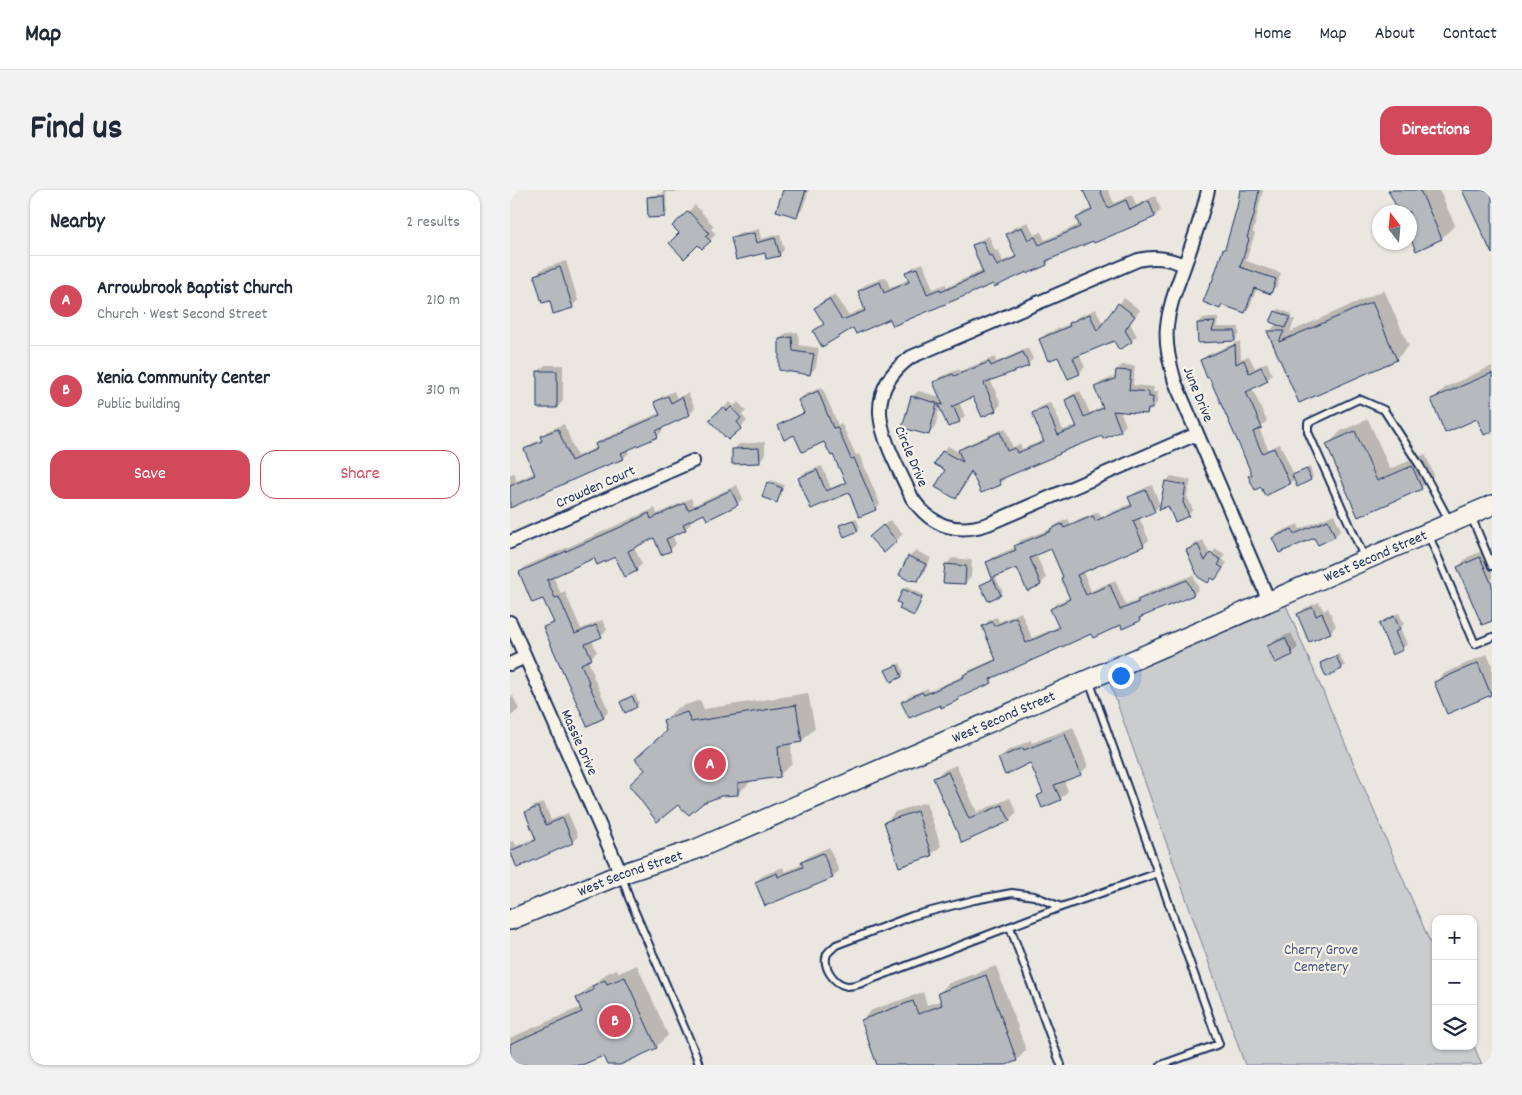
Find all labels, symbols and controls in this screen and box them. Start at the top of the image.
text: Map [25,18,61,52]
text: Home [1254,22,1291,47]
text: Map [1319,22,1347,47]
text: About [1375,22,1415,47]
text: Contact [1443,22,1497,47]
text: Find us [30,105,122,155]
button: Directions [1380,106,1492,155]
north arrow [1372,205,1417,250]
text: Nearby [50,208,105,238]
text: 2 results [406,211,460,234]
text: Arrowbrook Baptist Church [97,276,293,303]
text: A [62,289,70,312]
text: 210 m [426,289,460,312]
text: Church · West Second Street [97,303,267,326]
street label: June Drive [1176,364,1218,426]
text: Xenia Community Center [97,366,270,393]
text: B [62,379,70,402]
text: 310 m [426,379,460,402]
text: Public building [97,393,180,416]
street label: Circle Drive [887,423,933,491]
button: Save [50,450,250,499]
button: Share [260,450,460,499]
street label: Crowden Court [553,460,640,515]
street label: West Second Street [1321,525,1431,589]
your location [1108,663,1134,689]
street label: West Second Street [949,686,1060,750]
street label: Massie Drive [554,706,603,780]
pin: A [694,745,726,783]
street label: West Second Street [575,845,686,904]
map controls [1432,915,1477,1050]
button: + [1432,915,1477,960]
park label: Cherry Grove Cemetery [1284,940,1358,979]
button: − [1432,960,1477,1005]
pin: B [599,1002,631,1040]
button: layers [1432,1005,1477,1050]

